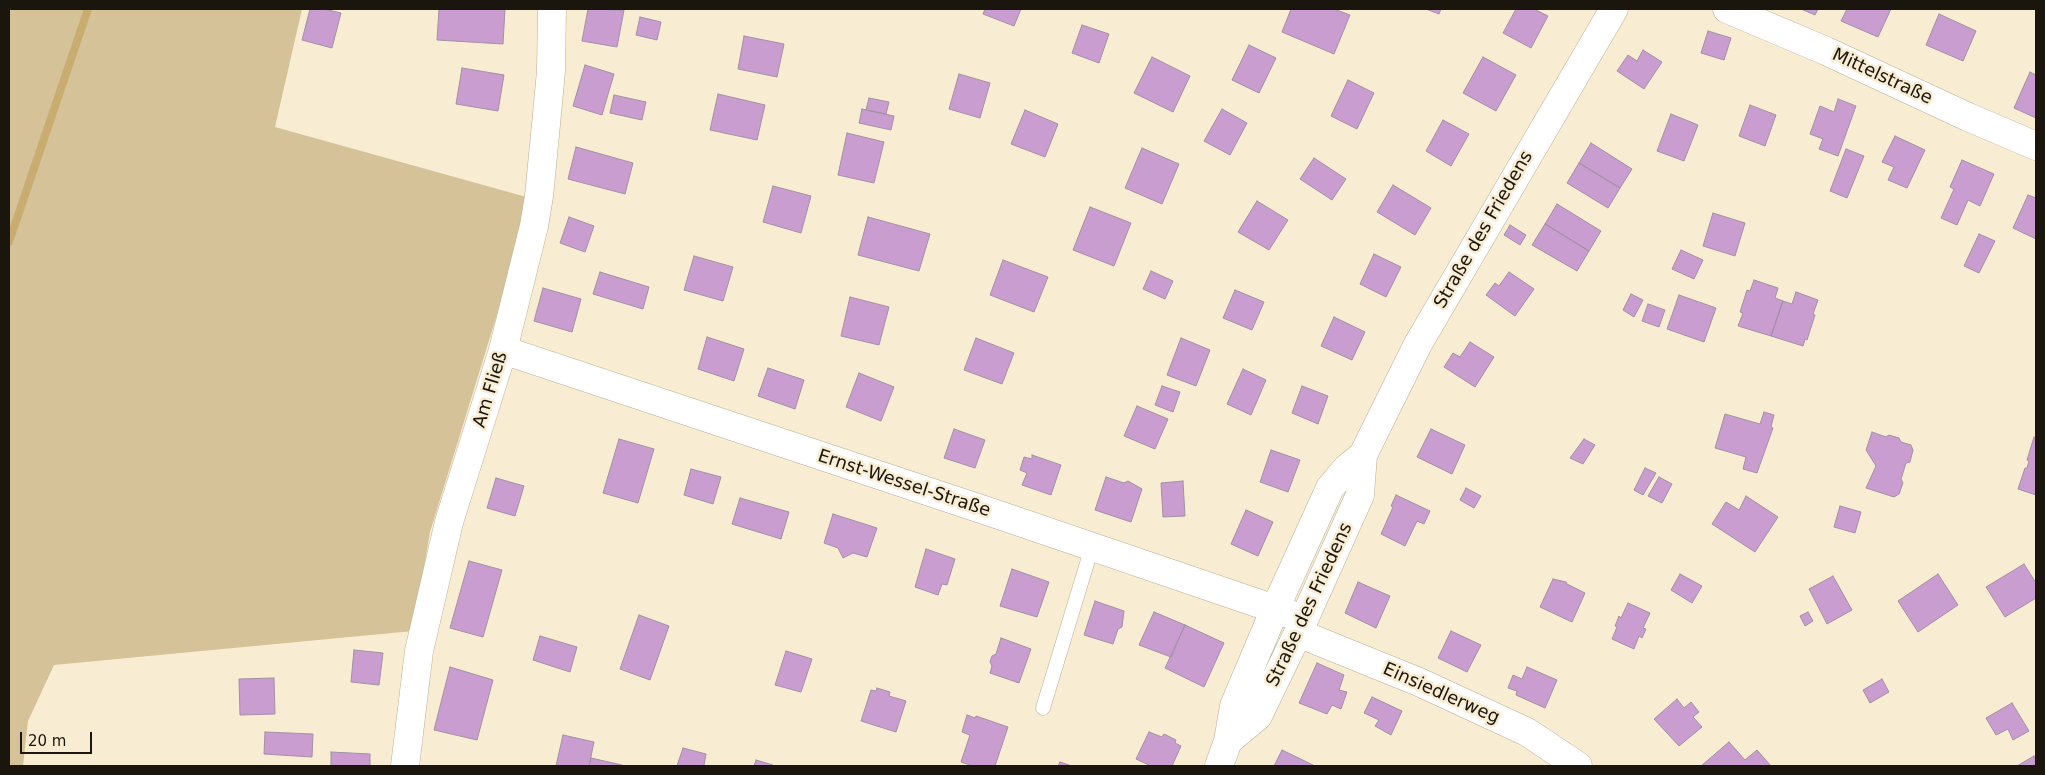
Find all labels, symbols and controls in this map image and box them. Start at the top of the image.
street label: Mittelstraße [1828,44,1936,110]
street label: Straße des Friedens [1430,147,1538,313]
street label: Am Fließ [469,349,513,431]
street label: Ernst-Wessel-Straße [815,446,993,522]
street label: Straße des Friedens [1263,520,1357,690]
street label: Einsiedlerweg [1379,659,1503,729]
scale bar [22,722,95,754]
text: 20 m [28,732,66,750]

